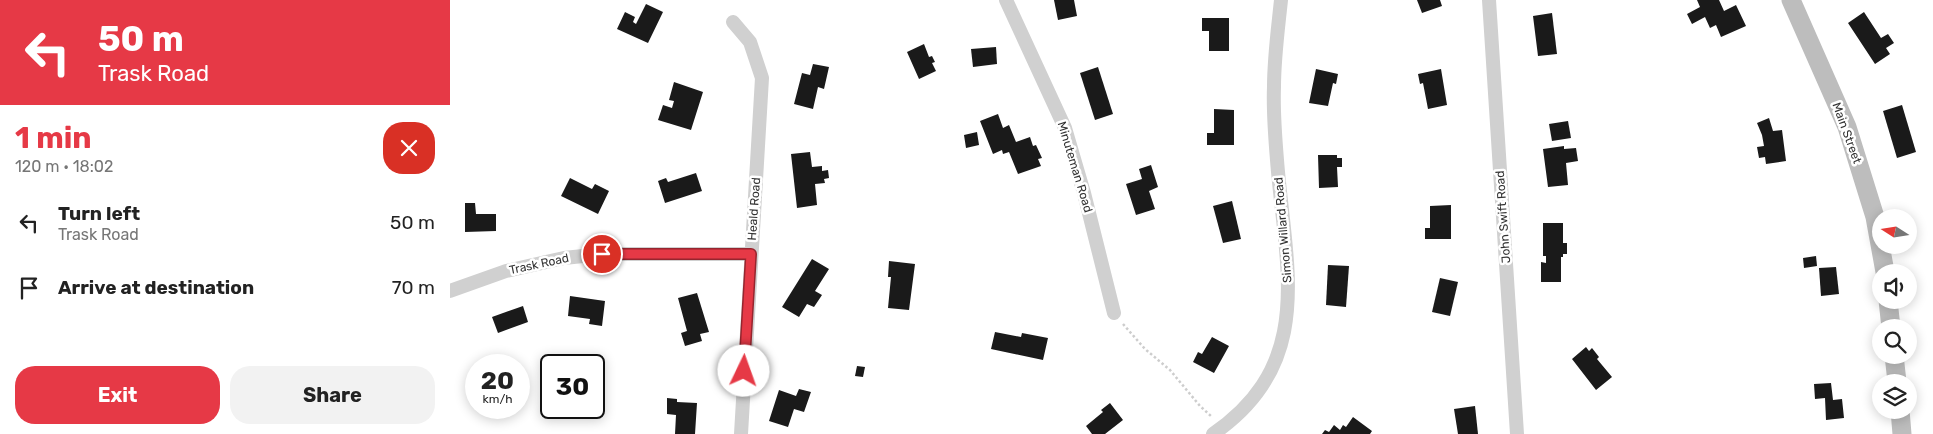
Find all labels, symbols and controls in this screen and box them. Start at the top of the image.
text: 50 m [98,18,184,60]
icon: left [15,20,80,85]
text: Trask Road [98,60,209,87]
street label: Main Street [1829,101,1865,166]
text: 1 min [15,120,92,156]
street label: Minuteman Road [1055,120,1095,214]
button: close [383,122,435,174]
text: 120 m · 18:02 [15,157,113,176]
street label: John Swift Road [1493,170,1513,264]
street label: Heald Road [745,177,763,241]
street label: Simon Willard Road [1271,177,1295,283]
text: Turn left [58,202,140,225]
icon: left [15,209,43,237]
north arrow [1872,209,1918,254]
map controls [1872,209,1917,419]
text: 50 m [390,211,435,234]
text: Trask Road [58,225,139,244]
pin [581,233,623,275]
icon: arrive [588,240,616,268]
street label: Trask Road [508,251,570,277]
button: sound [1872,264,1917,309]
icon: arrive [15,274,43,302]
text: Arrive at destination [58,276,254,299]
text: 70 m [392,276,435,299]
button: search [1872,319,1917,364]
position arrow [717,344,769,396]
speed limit sign: 30 [540,354,605,419]
button: Exit [15,366,220,424]
button: Share [230,366,435,424]
text: 20 [481,366,514,395]
button: layers [1872,374,1917,419]
text: km/h [483,392,512,406]

